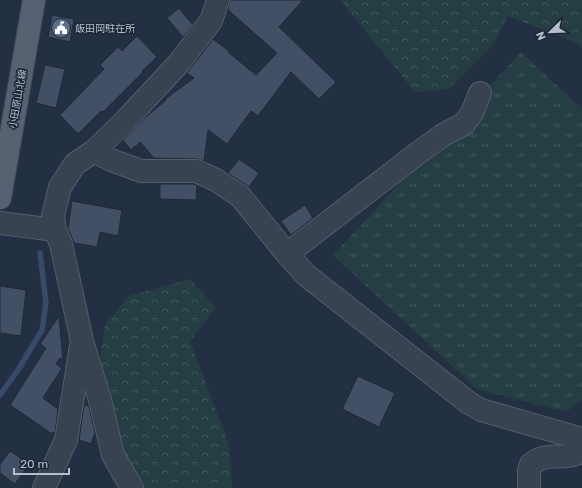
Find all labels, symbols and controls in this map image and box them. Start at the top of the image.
north arrow [530,12,570,52]
public building icon: 飯田岡駐在所 [50,17,72,39]
place label: 飯田岡駐在所 [75,23,135,35]
text: N [534,29,549,42]
street label: 小田原山北線 [7,69,29,130]
scale bar [14,450,69,476]
text: 20 m [20,457,48,471]

